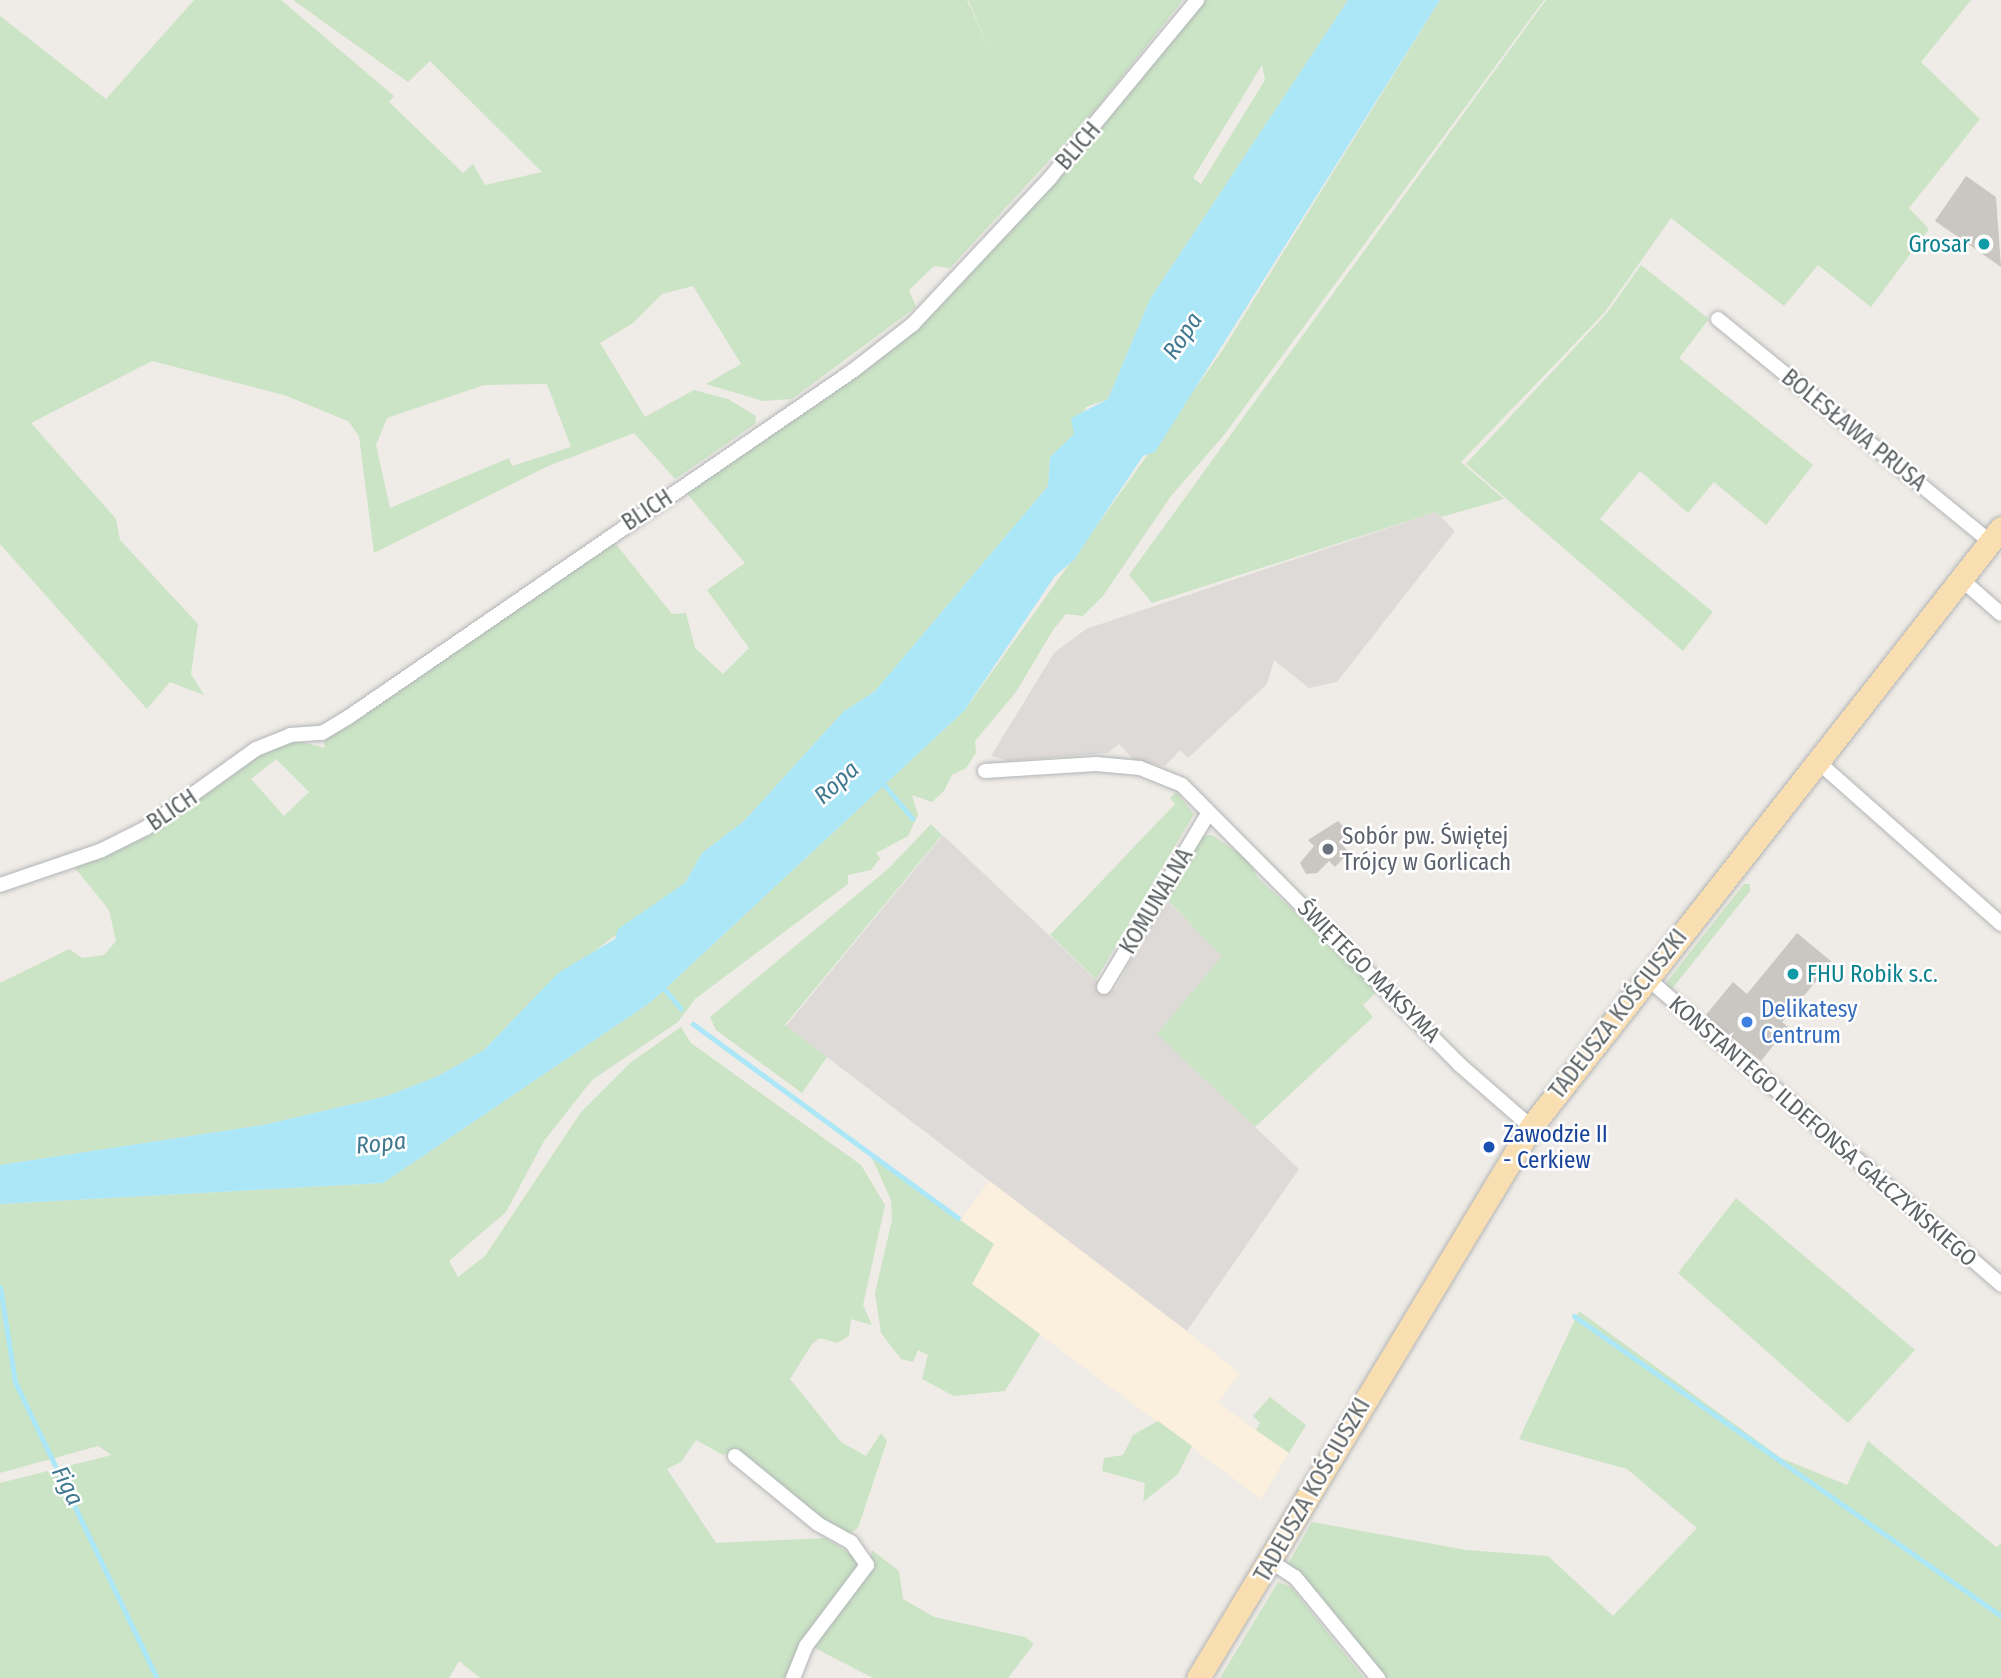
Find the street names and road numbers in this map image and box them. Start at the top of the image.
street label: BLICH [1050,116,1106,176]
street label: BOLESŁAWA PRUSA [1776,363,1932,497]
street label: BLICH [617,484,677,536]
street label: BLICH [142,783,202,837]
street label: KOMUNALNA [1114,843,1198,959]
street label: ŚWIĘTEGO MAKSYMA [1292,894,1446,1048]
street label: TADEUSZA KOŚCIUSZKI [1543,924,1693,1104]
street label: KONSTANTEGO ILDEFONSA GAŁCZYŃSKIEGO [1664,990,1982,1272]
street label: TADEUSZA KOŚCIUSZKI [1248,1393,1376,1587]

